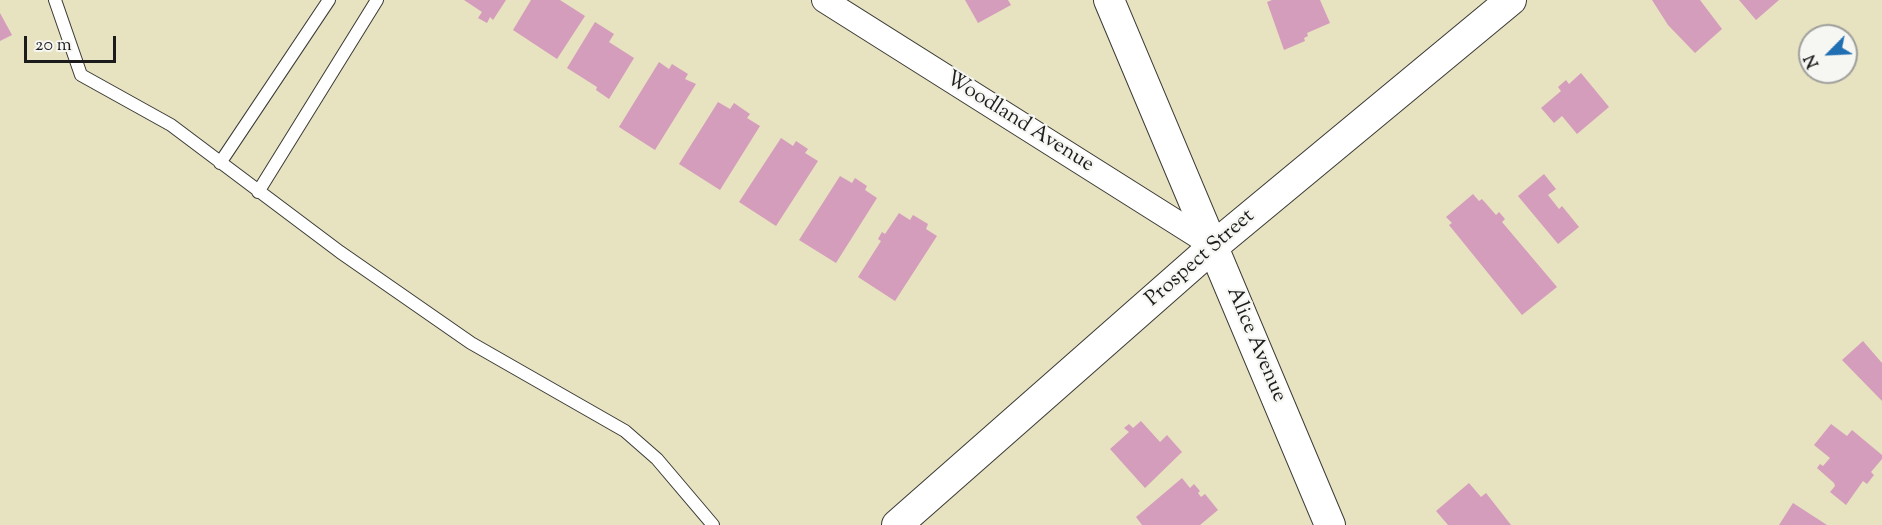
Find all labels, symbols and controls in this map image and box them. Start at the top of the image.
scale bar [27,24,118,62]
north arrow [1798,24,1858,84]
text: 20 m [35,33,72,59]
text: N [1800,50,1826,71]
street label: Woodland Avenue [940,67,1098,179]
street label: Prospect Street [1141,205,1261,313]
street label: Alice Avenue [1219,284,1291,406]

